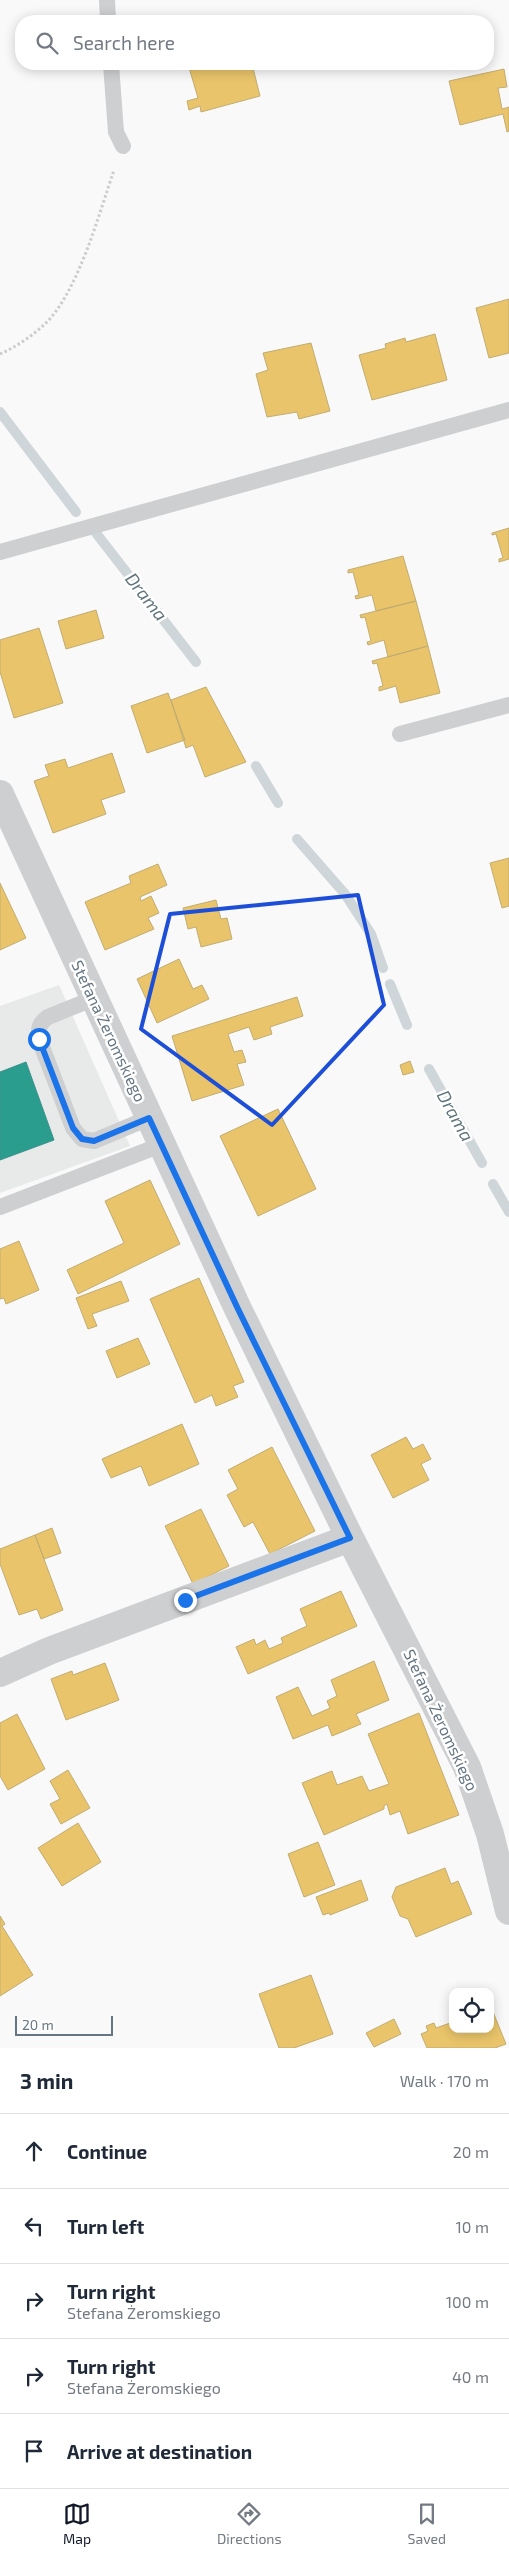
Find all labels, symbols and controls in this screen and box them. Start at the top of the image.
search box [15,15,494,70]
icon: search [33,29,61,57]
text: Search here [73,31,175,54]
water label: Drama [121,568,172,625]
street label: Stefana Żeromskiego [68,957,151,1105]
route start [28,1028,51,1051]
water label: Drama [433,1086,479,1145]
route end [174,1589,197,1612]
street label: Stefana Żeromskiego [400,1646,483,1794]
map controls [449,1988,494,2033]
button: locate [449,1988,494,2033]
scale bar [15,2013,112,2036]
text: 20 m [22,2016,54,2033]
text: 3 min [20,2068,73,2093]
text: Walk · 170 m [400,2071,489,2090]
icon: ahead [20,2137,48,2165]
text: Continue [67,2140,147,2163]
text: 20 m [453,2142,489,2161]
icon: left [20,2212,48,2240]
text: Turn left [67,2215,144,2238]
text: 10 m [455,2217,489,2236]
text: Turn right [67,2280,155,2303]
icon: right [20,2287,48,2315]
text: 100 m [446,2292,489,2311]
text: Stefana Żeromskiego [67,2303,221,2322]
text: Turn right [67,2355,155,2378]
icon: right [20,2362,48,2390]
text: 40 m [452,2367,489,2386]
text: Stefana Żeromskiego [67,2378,221,2397]
icon: arrive [20,2437,48,2465]
text: Arrive at destination [67,2440,252,2463]
tab: Map [63,2500,91,2547]
tab: Directions [217,2500,282,2547]
tab: Saved [408,2500,446,2547]

